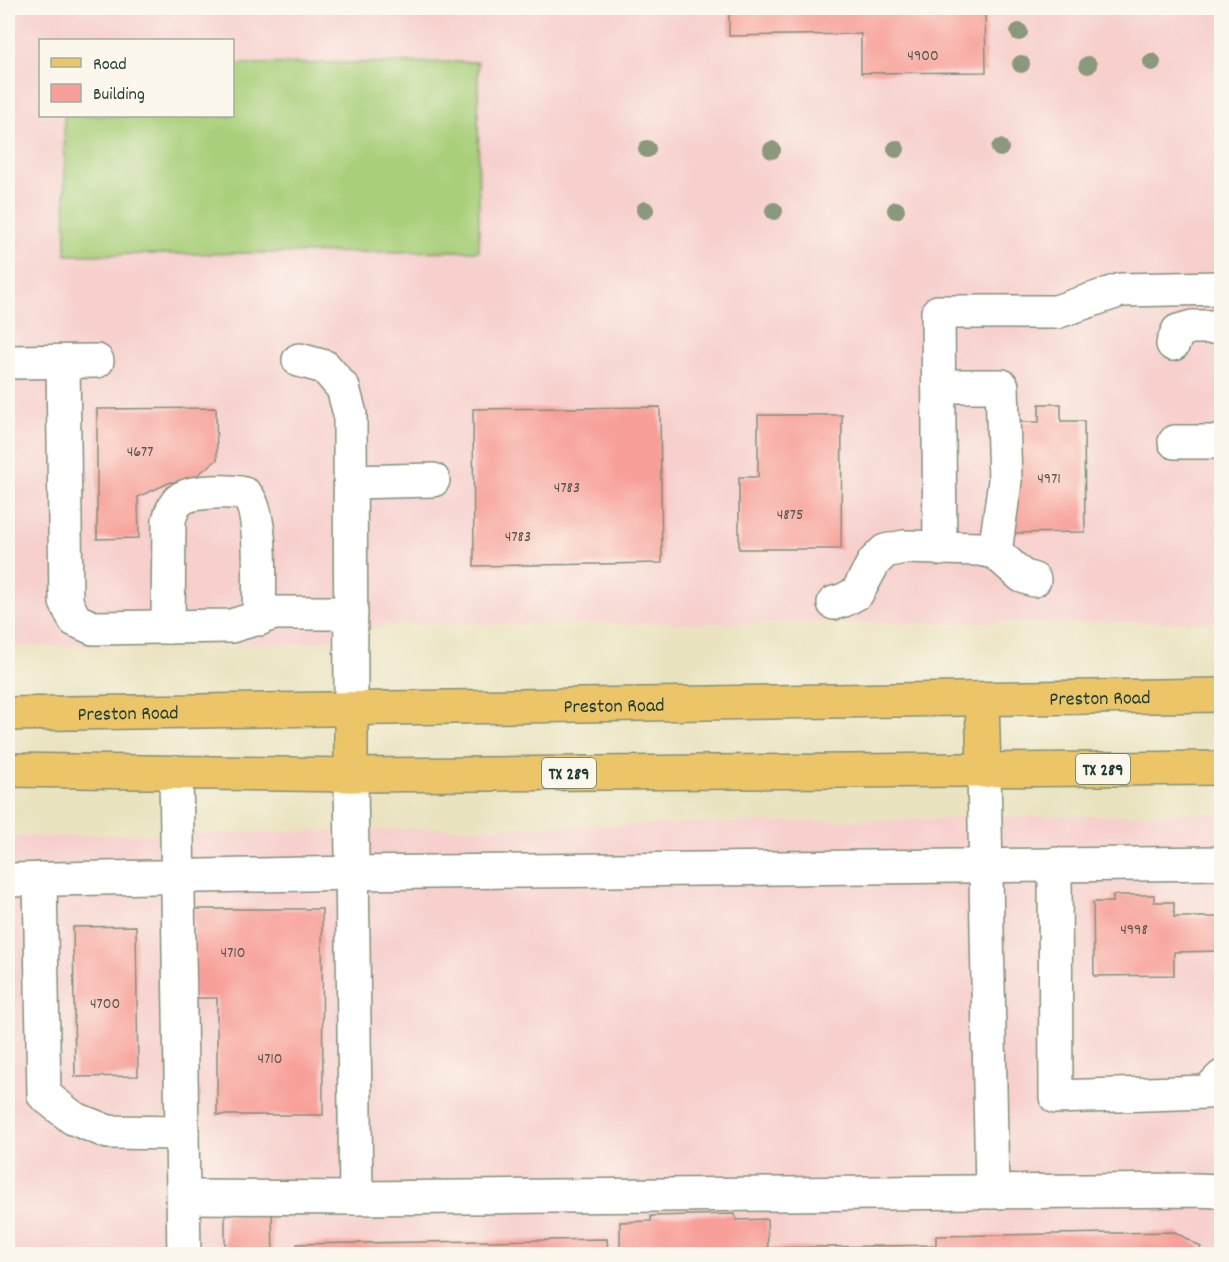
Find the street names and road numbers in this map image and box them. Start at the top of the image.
street label: Preston Road [1049,685,1151,715]
street label: Preston Road [563,693,665,722]
street label: Preston Road [77,700,179,730]
road number: TX 289 [1076,754,1130,784]
road number: TX 289 [542,758,596,788]

